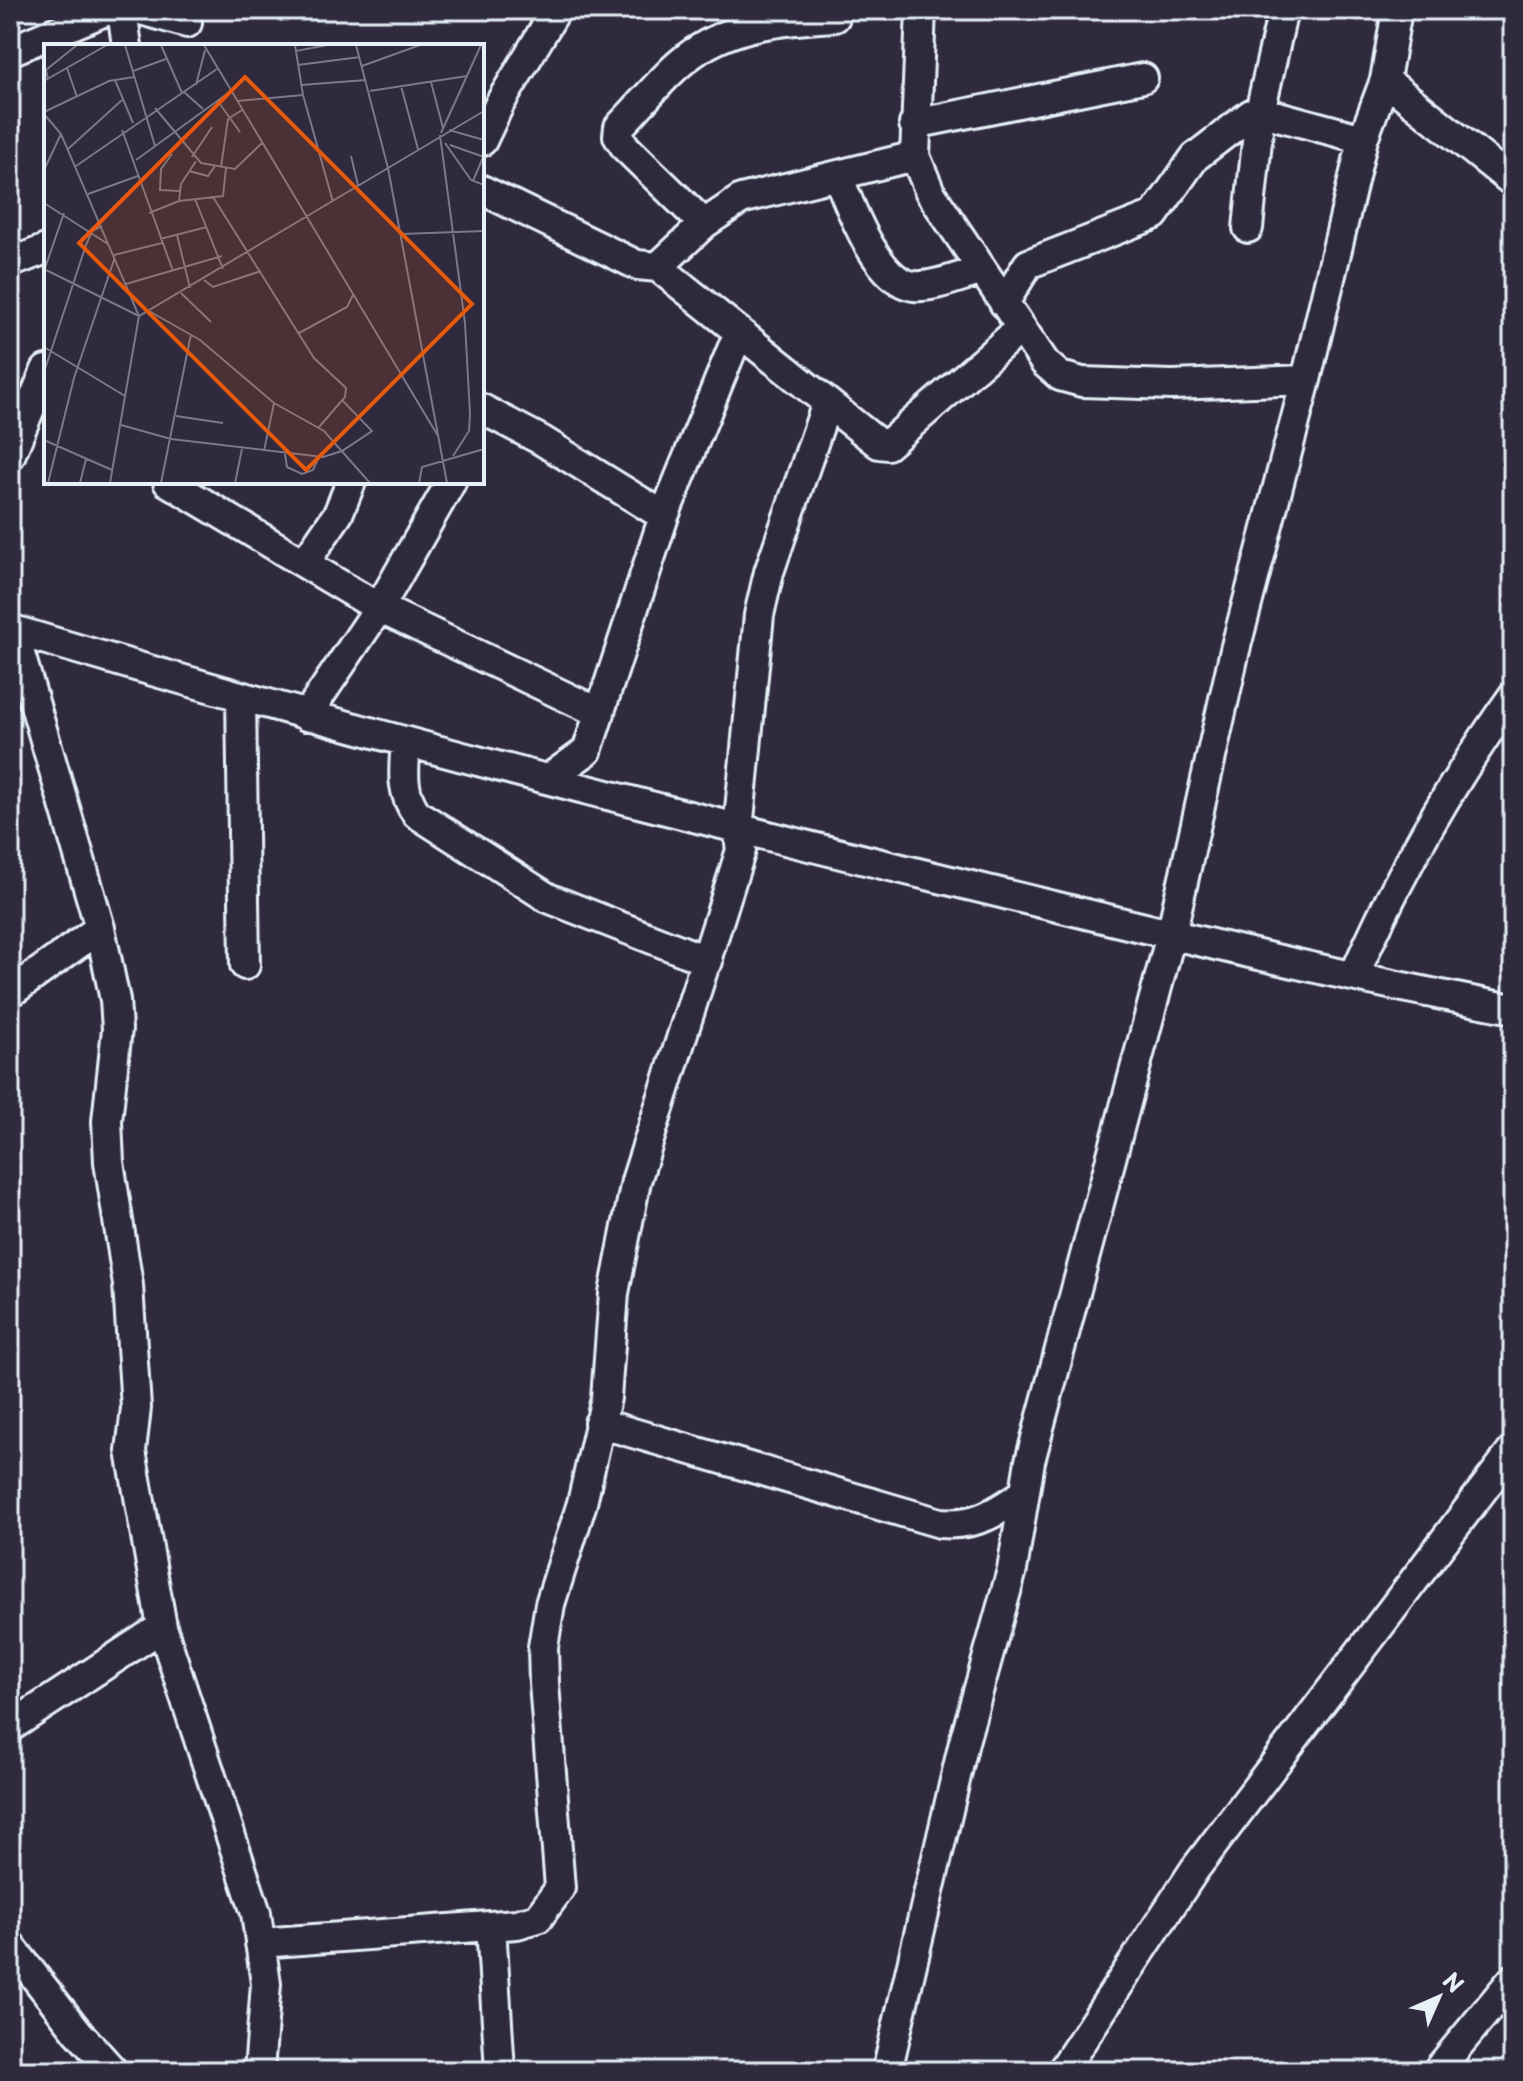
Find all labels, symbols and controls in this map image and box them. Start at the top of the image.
inset map [44,44,484,484]
north arrow [1399,1957,1479,2037]
text: N [1436,1964,1472,2000]

